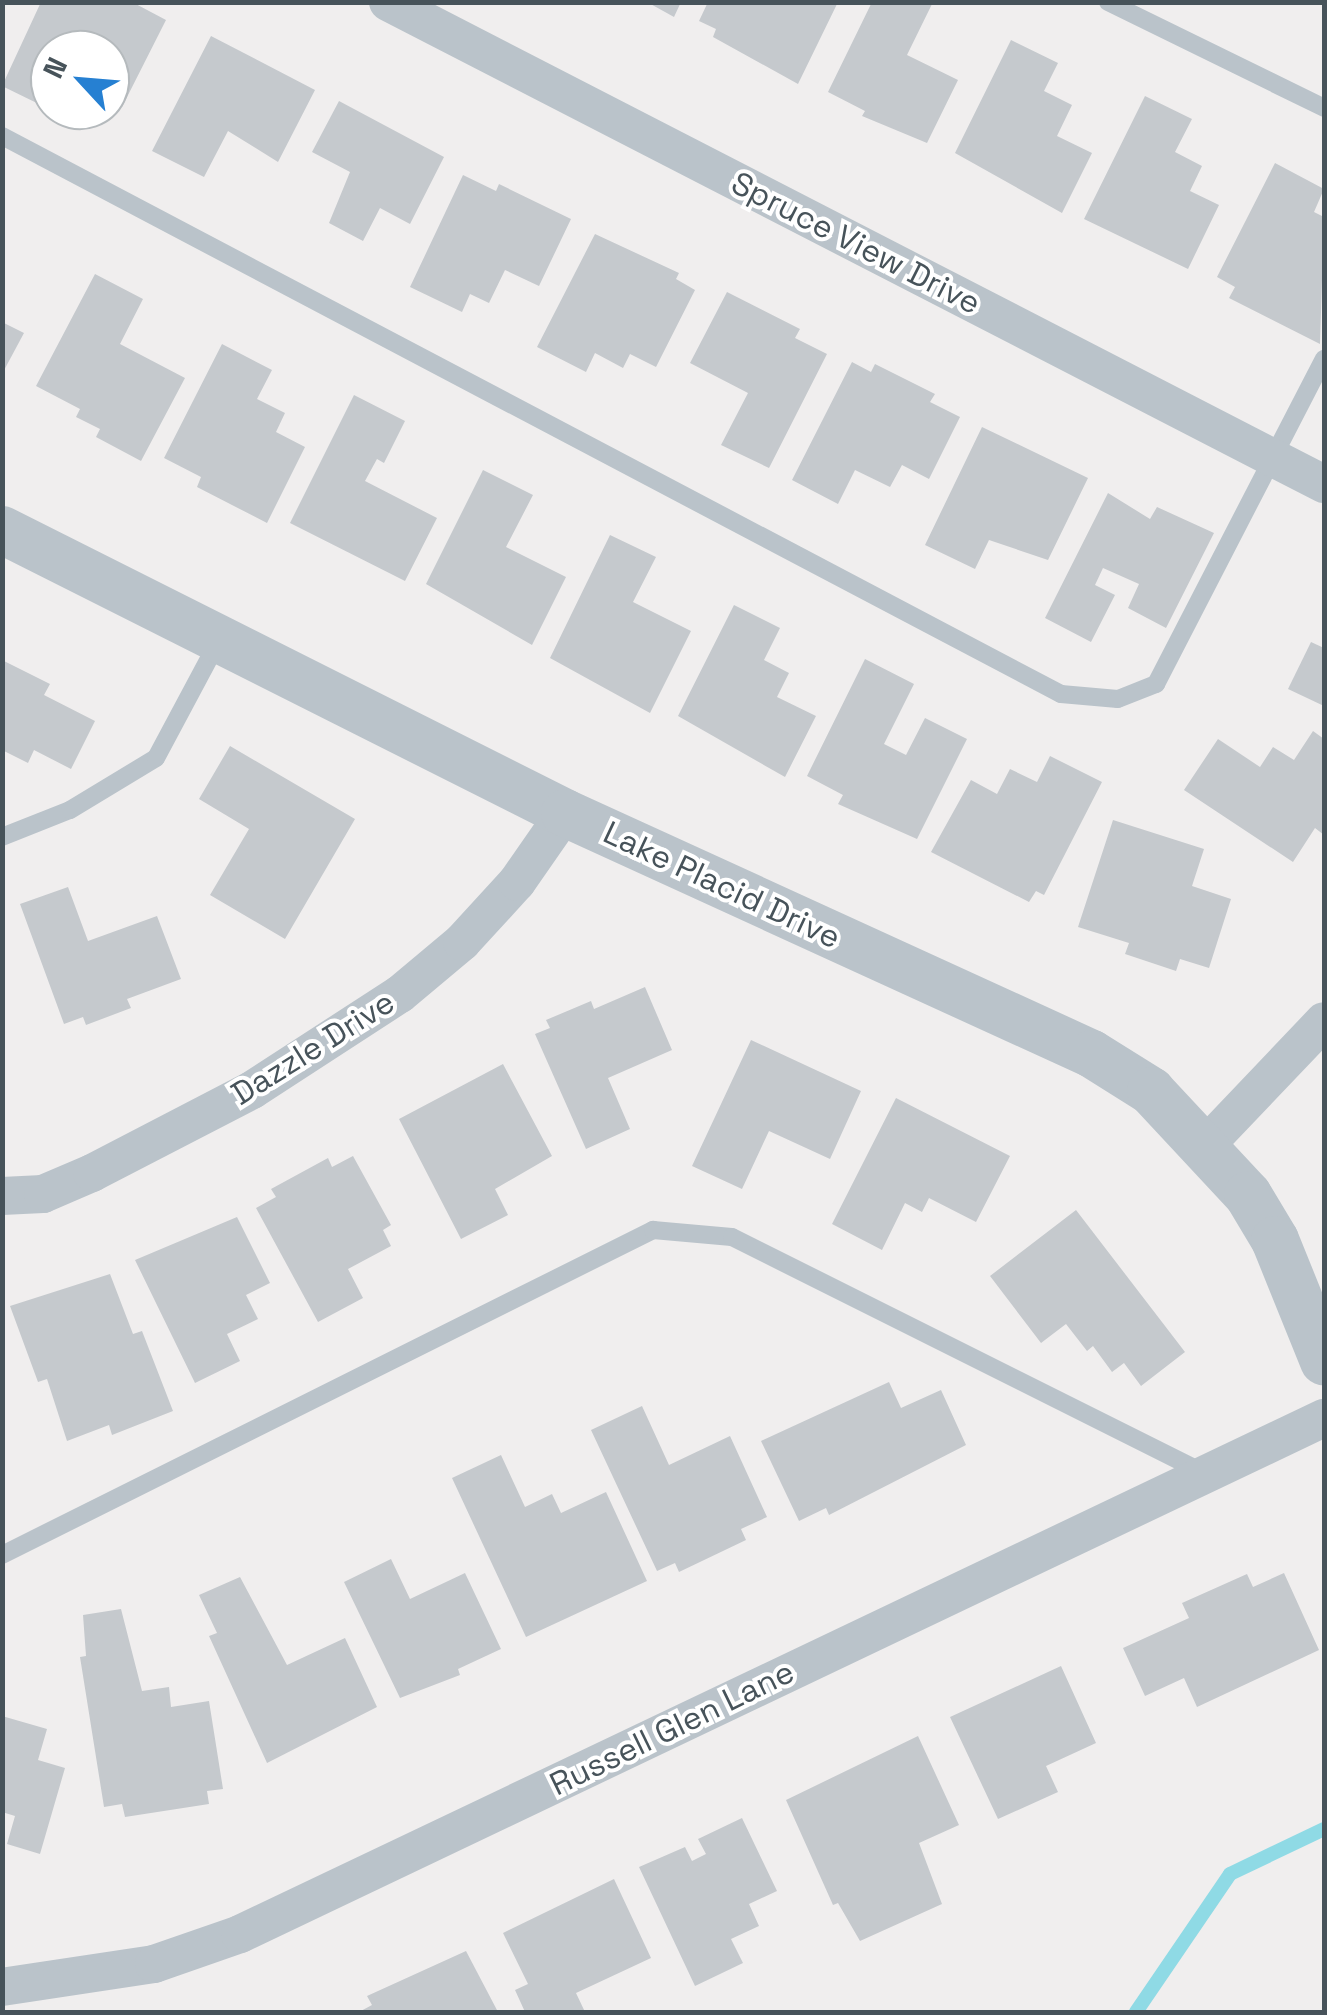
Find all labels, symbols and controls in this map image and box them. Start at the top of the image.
north arrow [30,30,130,130]
text: N [35,51,75,84]
street label: Spruce View Drive [725,163,987,323]
street label: Lake Placid Drive [597,813,847,957]
street label: Dazzle Drive [225,983,401,1113]
street label: Russell Glen Lane [544,1652,800,1804]

